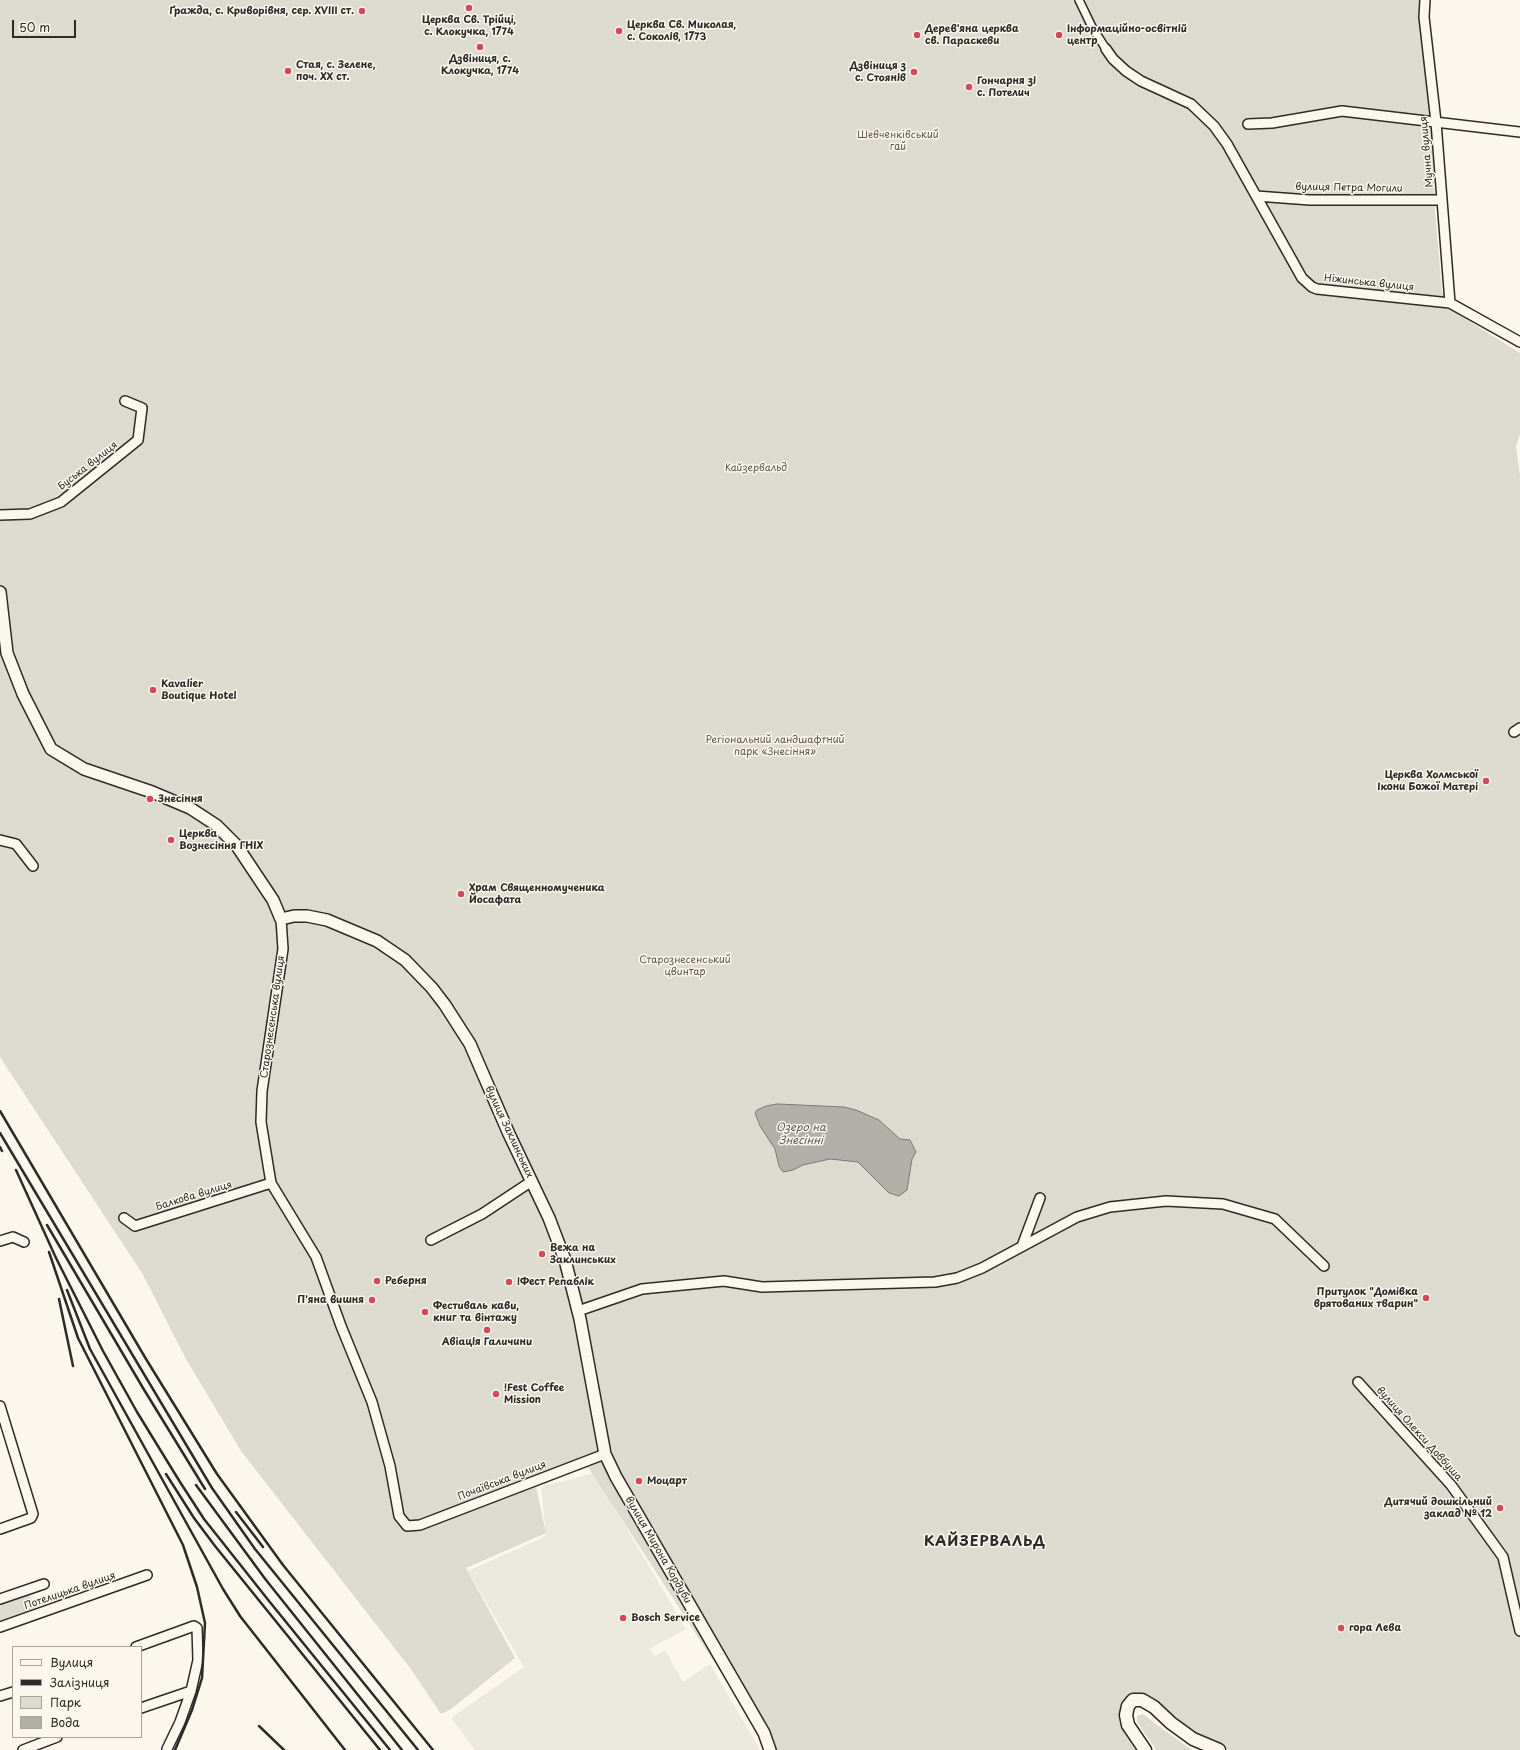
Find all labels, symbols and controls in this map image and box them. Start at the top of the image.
marker: Церква Св. Трійці, с. Клокучка, 1774 [464,3,474,13]
place label: Ґражда, с. Криворівня, сер. XVIII ст. [169,5,354,17]
marker: Ґражда, с. Криворівня, сер. XVIII ст. [357,6,367,16]
scale bar [14,12,78,38]
place label: Церква Св. Трійці, с. Клокучка, 1774 [422,14,516,38]
text: 50 m [19,18,50,36]
place label: Церква Св. Миколая, с. Соколів, 1773 [627,19,736,42]
place label: Дерев'яна церква св. Параскеви [925,23,1019,46]
place label: Інформаційно-освітній центр [1067,23,1187,46]
marker: Церква Св. Миколая, с. Соколів, 1773 [614,26,624,36]
marker: Дерев'яна церква св. Параскеви [912,30,922,40]
marker: Інформаційно-освітній центр [1054,30,1064,40]
marker: Дзвіниця, с. Клокучка, 1774 [475,42,485,52]
place label: Дзвіниця, с. Клокучка, 1774 [441,53,519,76]
place label: Стая, с. Зелене, поч. XX ст. [296,59,375,82]
place label: Дзвіниця з с. Стоянів [850,60,906,84]
marker: Стая, с. Зелене, поч. XX ст. [283,66,293,76]
marker: Дзвіниця з с. Стоянів [909,67,919,77]
place label: Гончарня зі с. Потелич [977,75,1036,98]
marker: Гончарня зі с. Потелич [964,82,974,92]
street label: Мучна вулиця [1418,116,1436,188]
park label: Шевченківський гай [857,129,939,152]
street label: вулиця Петра Могили [1295,181,1403,195]
street label: Ніжинська вулиця [1323,272,1415,294]
street label: Буська вулиця [56,439,120,493]
park label: Кайзервальд [725,462,787,474]
place label: Kavalier Boutique Hotel [161,678,236,702]
marker: Kavalier Boutique Hotel [148,685,158,695]
park label: Регіональний ландшафтний парк «Знесіння» [706,734,844,758]
place label: Церква Холмської Ікони Божої Матері [1377,769,1478,792]
marker: Церква Холмської Ікони Божої Матері [1481,776,1491,786]
place label: Знесіння [158,793,203,805]
marker: Знесіння [145,794,155,804]
place label: Церква Вознесіння ГНІХ [179,828,263,852]
marker: Церква Вознесіння ГНІХ [166,835,176,845]
place label: Храм Священномученика Йосафата [469,882,605,906]
marker: Храм Священномученика Йосафата [456,889,466,899]
park label: Старознесенський цвинтар [639,954,731,978]
street label: Старознесенська вулиця [258,955,288,1079]
street label: вулиця Заклинських [482,1084,536,1180]
water label: Озеро на Знесінні [776,1121,826,1147]
street label: Балкова вулиця [154,1179,234,1213]
place label: Вежа на Заклинських [550,1242,616,1266]
marker: Вежа на Заклинських [537,1249,547,1259]
place label: Реберня [385,1275,427,1287]
marker: Реберня [372,1276,382,1286]
place label: !Фест Репаблік [517,1276,594,1288]
marker: !Фест Репаблік [504,1277,514,1287]
place label: Притулок "Домівка врятованих тварин" [1314,1286,1418,1310]
marker: Притулок "Домівка врятованих тварин" [1421,1293,1431,1303]
place label: П'яна вишня [297,1294,364,1306]
marker: П'яна вишня [367,1295,377,1305]
place label: Фестиваль кави, книг та вінтажу [433,1300,519,1324]
marker: Фестиваль кави, книг та вінтажу [420,1307,430,1317]
marker: Авіація Галичини [482,1325,492,1335]
place label: Авіація Галичини [442,1336,532,1348]
place label: !Fest Coffee Mission [504,1382,564,1406]
street label: вулиця Олекси Довбуша [1374,1385,1464,1483]
marker: !Fest Coffee Mission [491,1389,501,1399]
street label: Почаївська вулиця [456,1459,548,1503]
place label: Моцарт [647,1475,687,1487]
marker: Моцарт [634,1476,644,1486]
street label: вулиця Мирона Кордуби [622,1494,694,1606]
place label: Дитячий дошкільний заклад № 12 [1385,1496,1492,1520]
marker: Дитячий дошкільний заклад № 12 [1495,1503,1505,1513]
district label: КАЙЗЕРВАЛЬД [925,1534,1045,1550]
street label: Потелицька вулиця [23,1570,117,1612]
place label: Bosch Service [631,1612,700,1624]
marker: Bosch Service [618,1613,628,1623]
place label: гора Лева [1349,1622,1401,1634]
marker: гора Лева [1336,1623,1346,1633]
legend [12,1646,142,1738]
text: Вулиця [50,1653,93,1671]
text: Залізниця [50,1673,109,1691]
text: Парк [50,1693,81,1711]
text: Вода [50,1713,80,1731]

